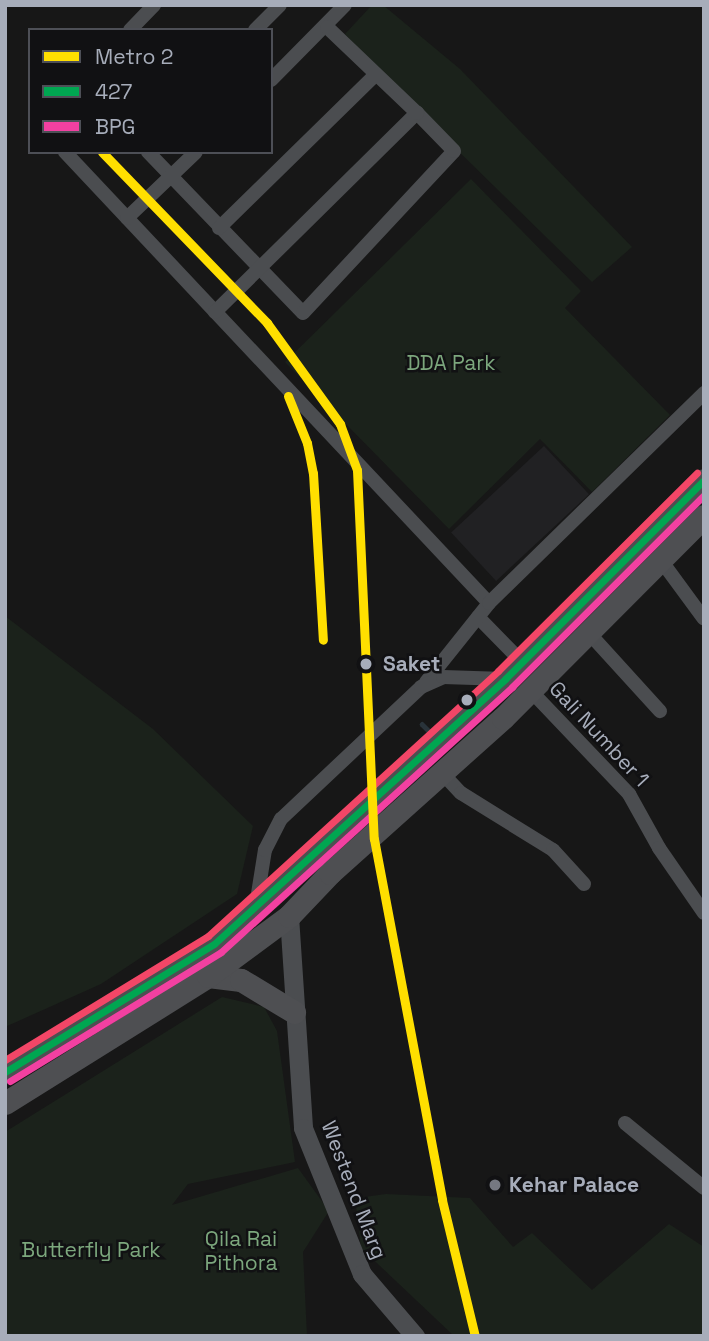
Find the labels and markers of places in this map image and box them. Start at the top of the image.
place label: Saket [383,651,440,677]
marker: Saket [355,653,377,675]
unlabelled marker [460,693,474,707]
place label: Kehar Palace [509,1172,639,1198]
marker: Kehar Palace [487,1177,503,1193]

